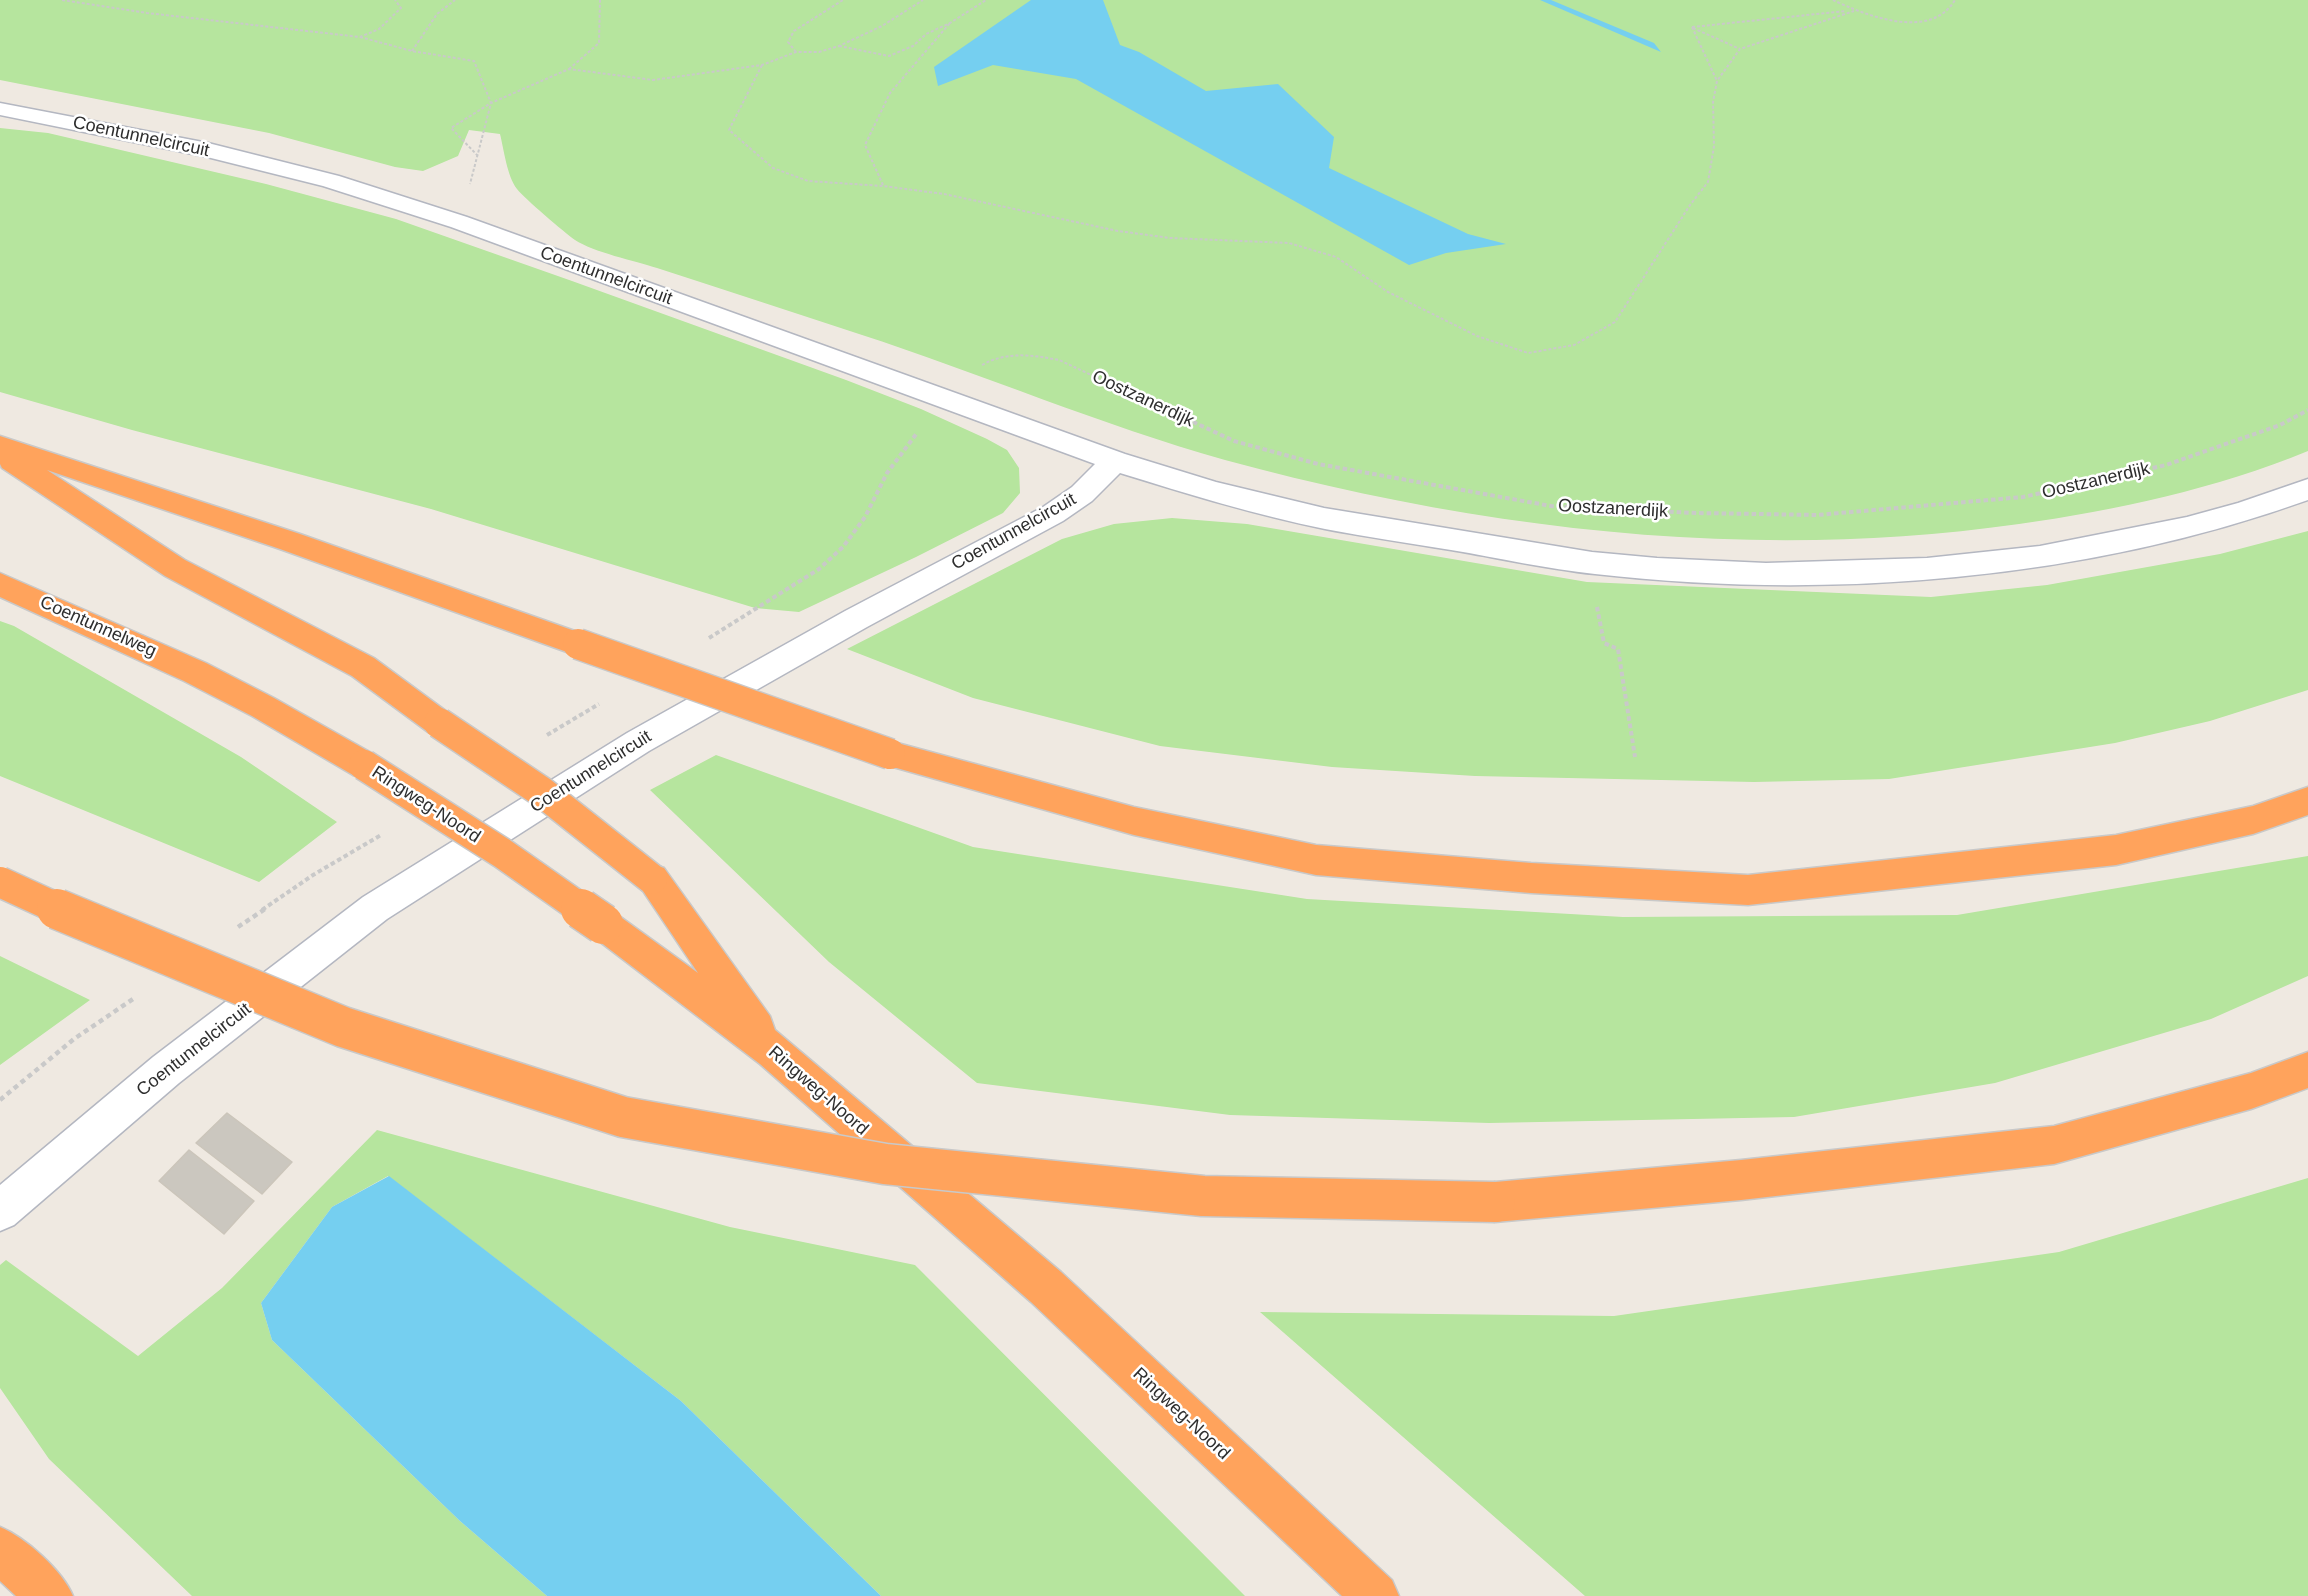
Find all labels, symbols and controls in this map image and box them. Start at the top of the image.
street label: Coentunnelcircuit [71,112,211,162]
street label: Coentunnelcircuit [537,242,675,310]
street label: Oostzanerdijk [1089,366,1197,432]
street label: Oostzanerdijk [2040,458,2152,504]
street label: Coentunnelcircuit [948,489,1080,575]
street label: Oostzanerdijk [1557,495,1669,523]
street label: Coentunnelweg [36,592,160,662]
street label: Coentunnelcircuit [526,726,656,818]
street label: Ringweg-Noord [368,762,484,848]
street label: Coentunnelcircuit [133,999,255,1101]
street label: Ringweg-Noord [764,1042,872,1140]
street label: Ringweg-Noord [1128,1363,1234,1465]

